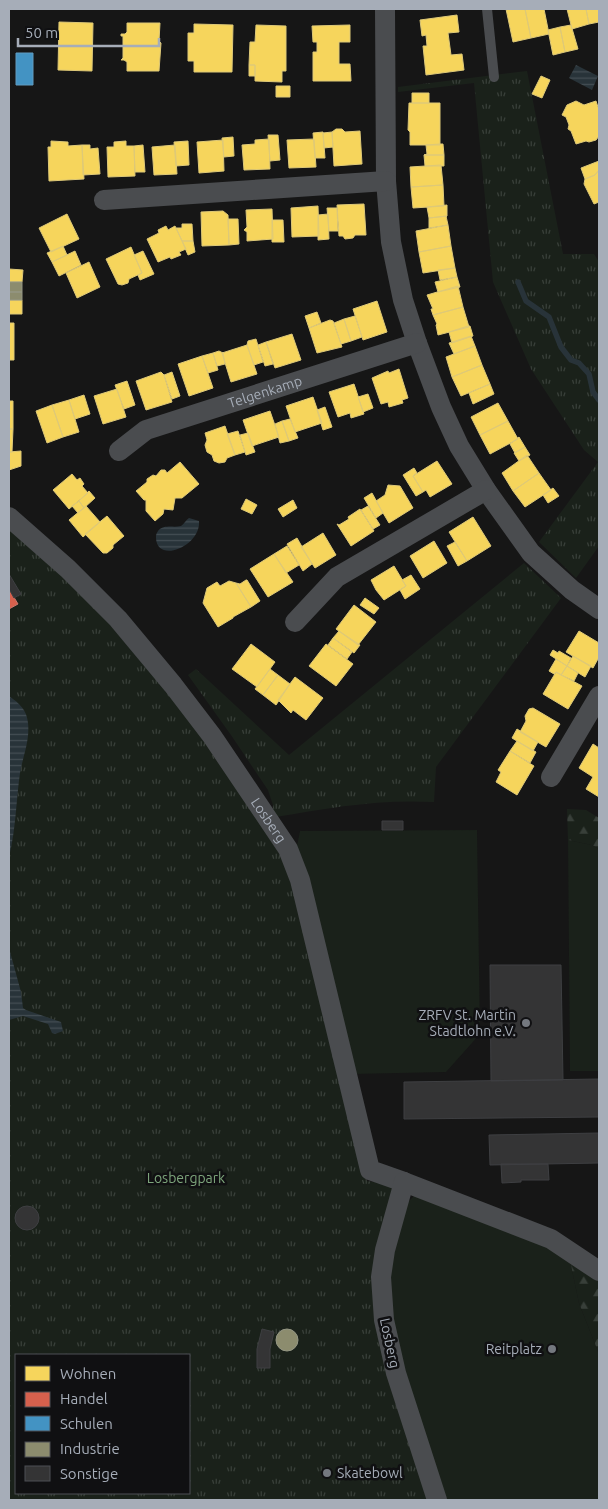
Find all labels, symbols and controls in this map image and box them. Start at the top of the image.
scale bar [18,15,159,47]
text: 50 m [25,24,58,41]
street label: Telgenkamp [226,372,304,411]
street label: Losberg [248,795,289,846]
place label: ZRFV St. Martin Stadtlohn e.V. [418,1007,516,1039]
marker: ZRFV St. Martin Stadtlohn e.V. [520,1017,532,1029]
park label: Losbergpark [147,1170,225,1186]
street label: Losberg [377,1317,403,1369]
place label: Reitplatz [486,1341,542,1357]
marker: Reitplatz [546,1343,558,1355]
legend [15,1354,190,1494]
text: Wohnen [60,1365,116,1382]
text: Handel [60,1390,108,1407]
text: Schulen [60,1415,113,1432]
text: Industrie [60,1440,120,1457]
text: Sonstige [60,1465,118,1482]
place label: Skatebowl [337,1465,403,1481]
marker: Skatebowl [321,1467,333,1479]

